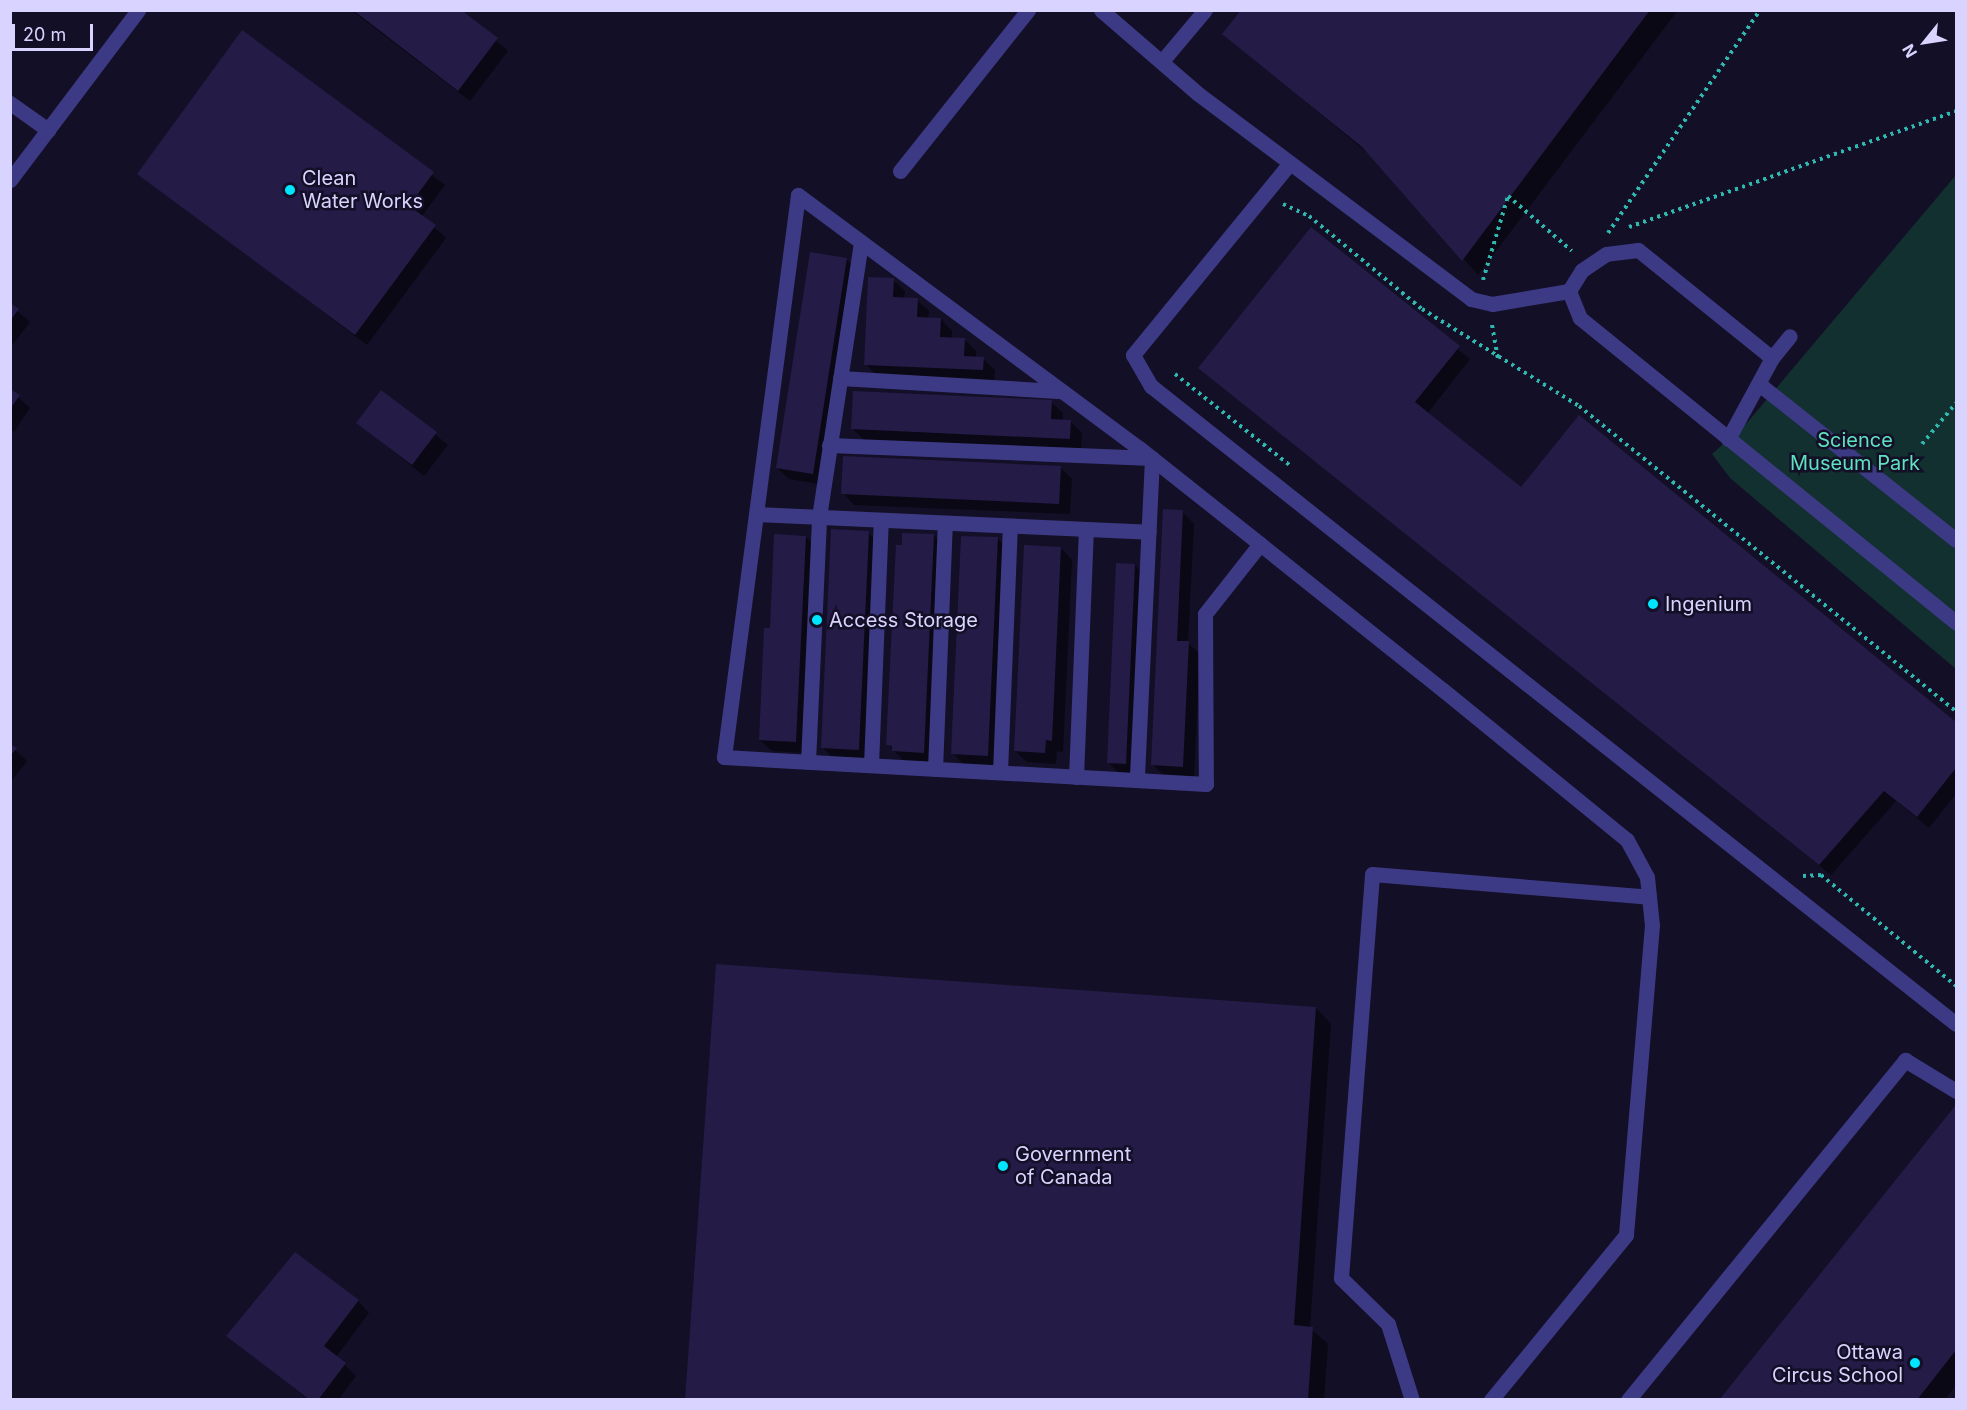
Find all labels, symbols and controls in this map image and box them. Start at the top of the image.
scale bar [15,12,96,50]
north arrow [1895,12,1955,72]
text: 20 m [23,24,66,45]
text: N [1898,41,1921,61]
place label: Clean Water Works [302,166,423,213]
marker: Clean Water Works [283,183,297,197]
park label: Science Museum Park [1790,428,1920,475]
place label: Ingenium [1665,592,1752,616]
marker: Ingenium [1646,597,1660,611]
place label: Access Storage [829,608,978,632]
marker: Access Storage [810,613,824,627]
place label: Government of Canada [1015,1142,1131,1189]
marker: Government of Canada [996,1159,1010,1173]
place label: Ottawa Circus School [1772,1340,1903,1387]
marker: Ottawa Circus School [1908,1356,1922,1370]

